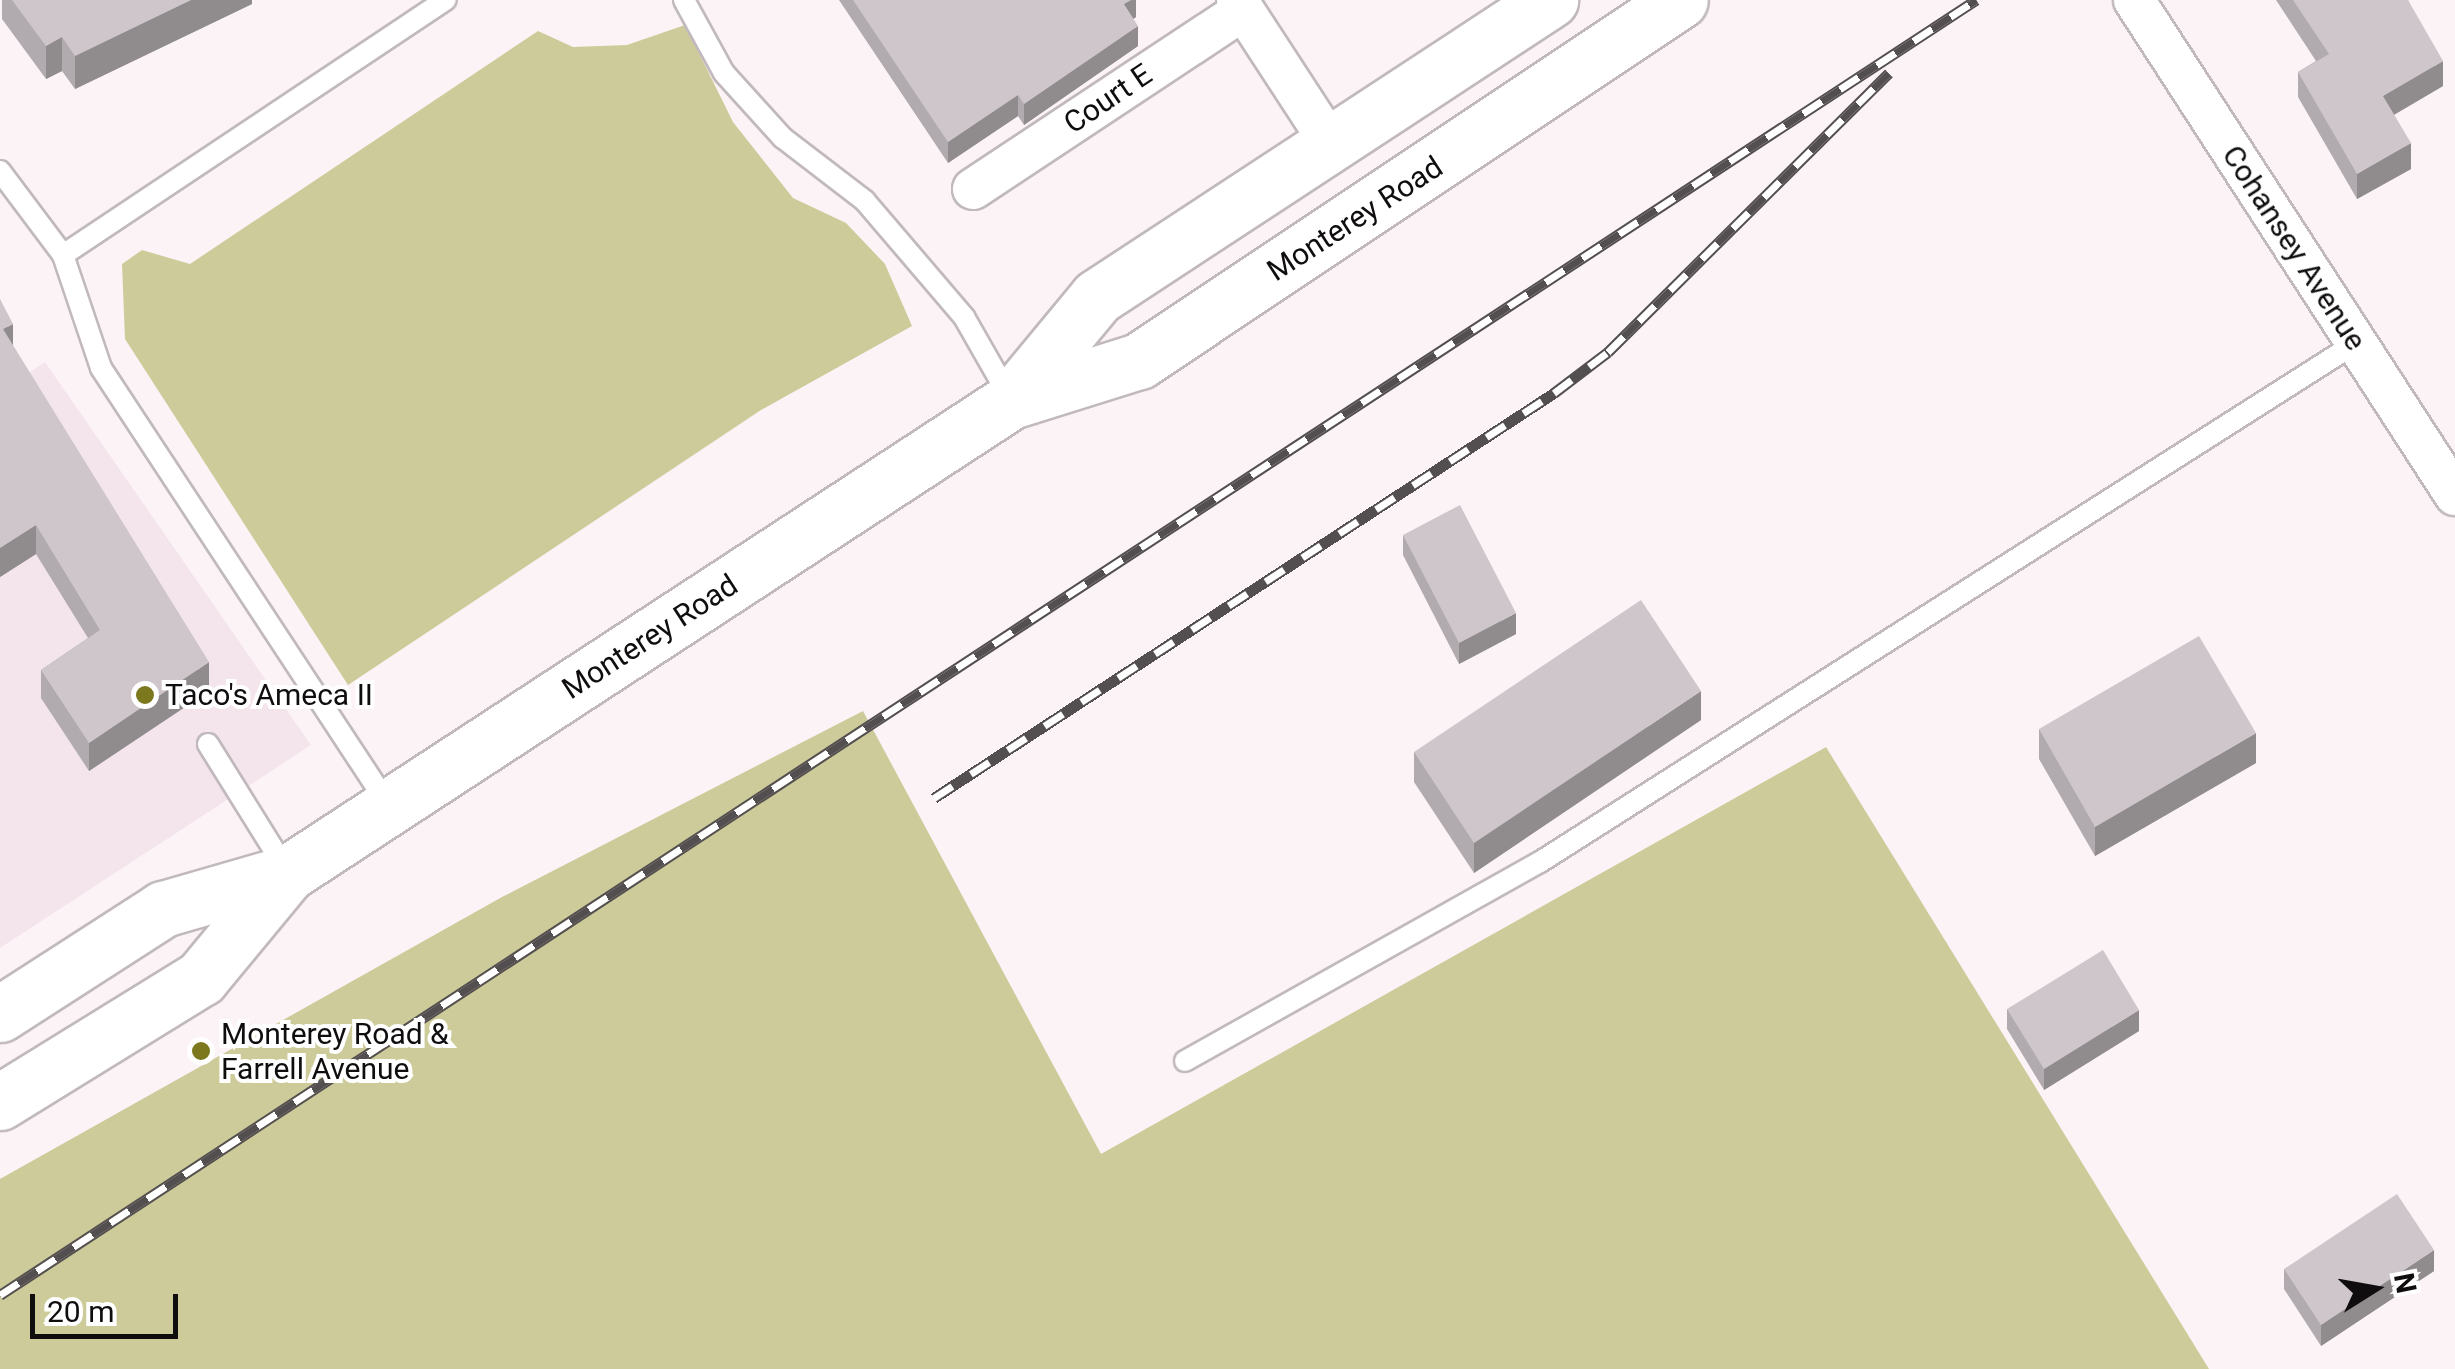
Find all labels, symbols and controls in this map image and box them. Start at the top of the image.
street label: Court E [1057,57,1159,141]
street label: Cohansey Avenue [2214,139,2374,357]
street label: Monterey Road [1261,149,1449,289]
street label: Monterey Road [556,567,744,707]
place label: Taco's Ameca II [165,677,373,713]
marker: Taco's Ameca II [134,684,156,706]
place label: Monterey Road & Farrell Avenue [221,1016,449,1086]
marker: Monterey Road & Farrell Avenue [190,1040,212,1062]
north arrow [2325,1239,2425,1339]
text: N [2387,1270,2423,1296]
scale bar [35,1274,182,1336]
text: 20 m [47,1294,114,1329]

